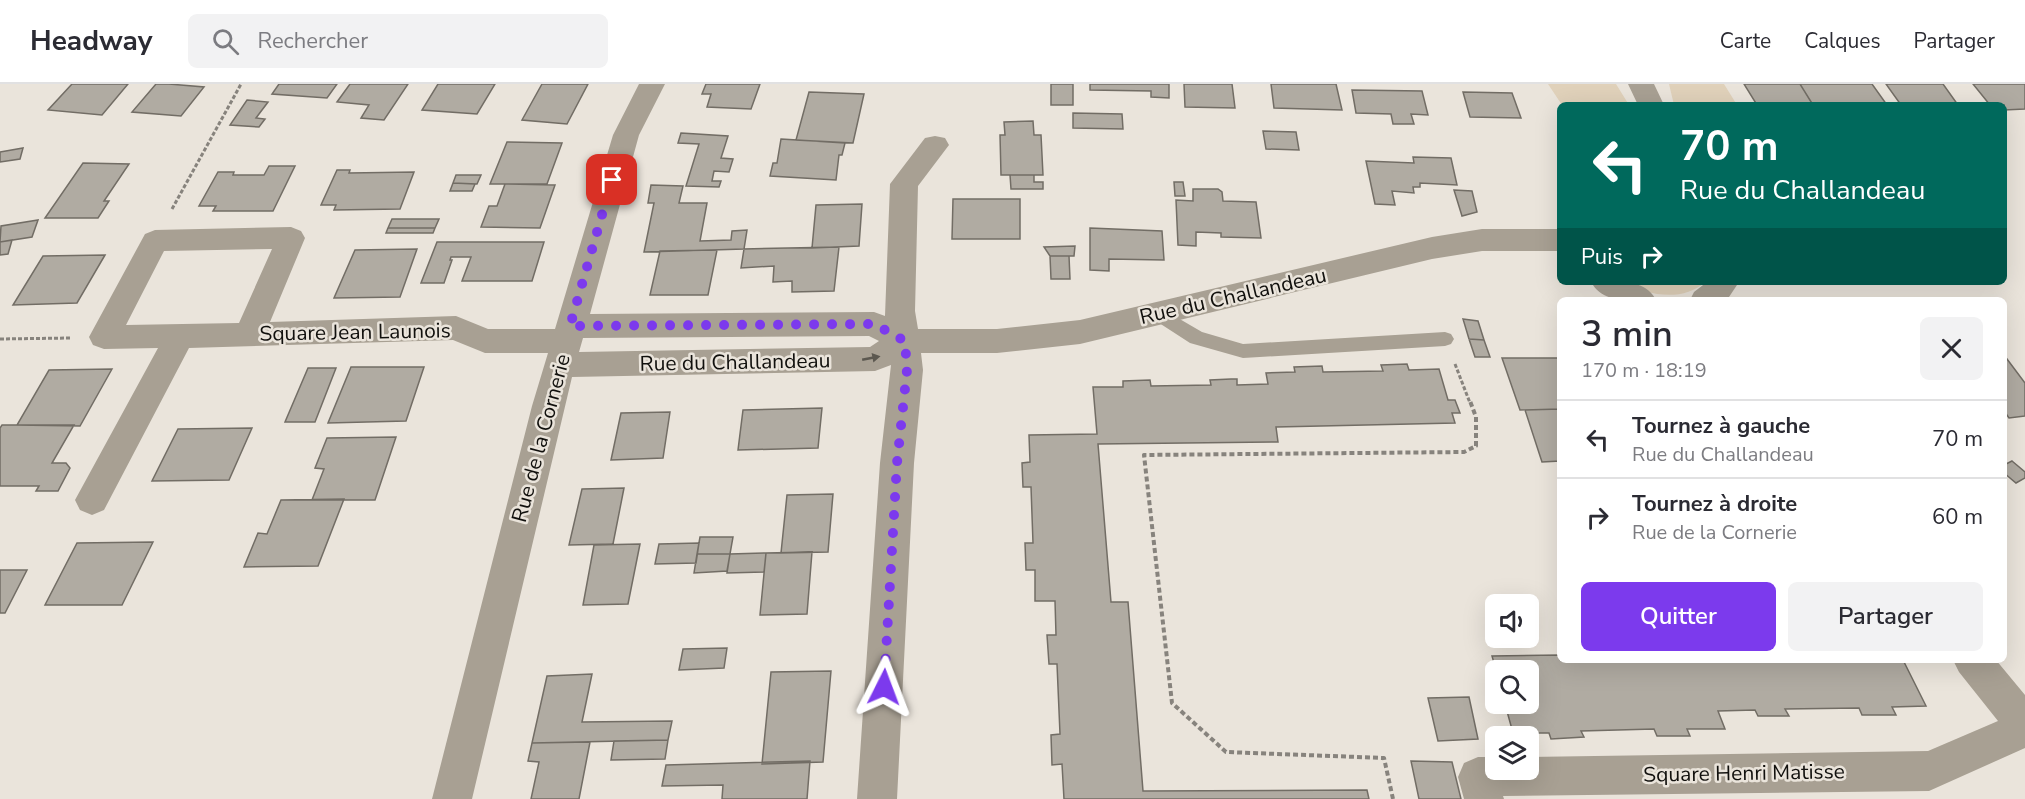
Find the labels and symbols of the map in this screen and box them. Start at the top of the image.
pin [586,154,637,205]
street label: Rue du Challandeau [1137,261,1329,331]
street label: Square Jean Launois [259,316,451,348]
street label: Rue du Challandeau [639,346,831,378]
street label: Rue de la Cornerie [505,351,577,525]
one-way arrow [862,353,881,362]
position arrow [852,655,916,719]
street label: Square Henri Matisse [1643,757,1845,789]

